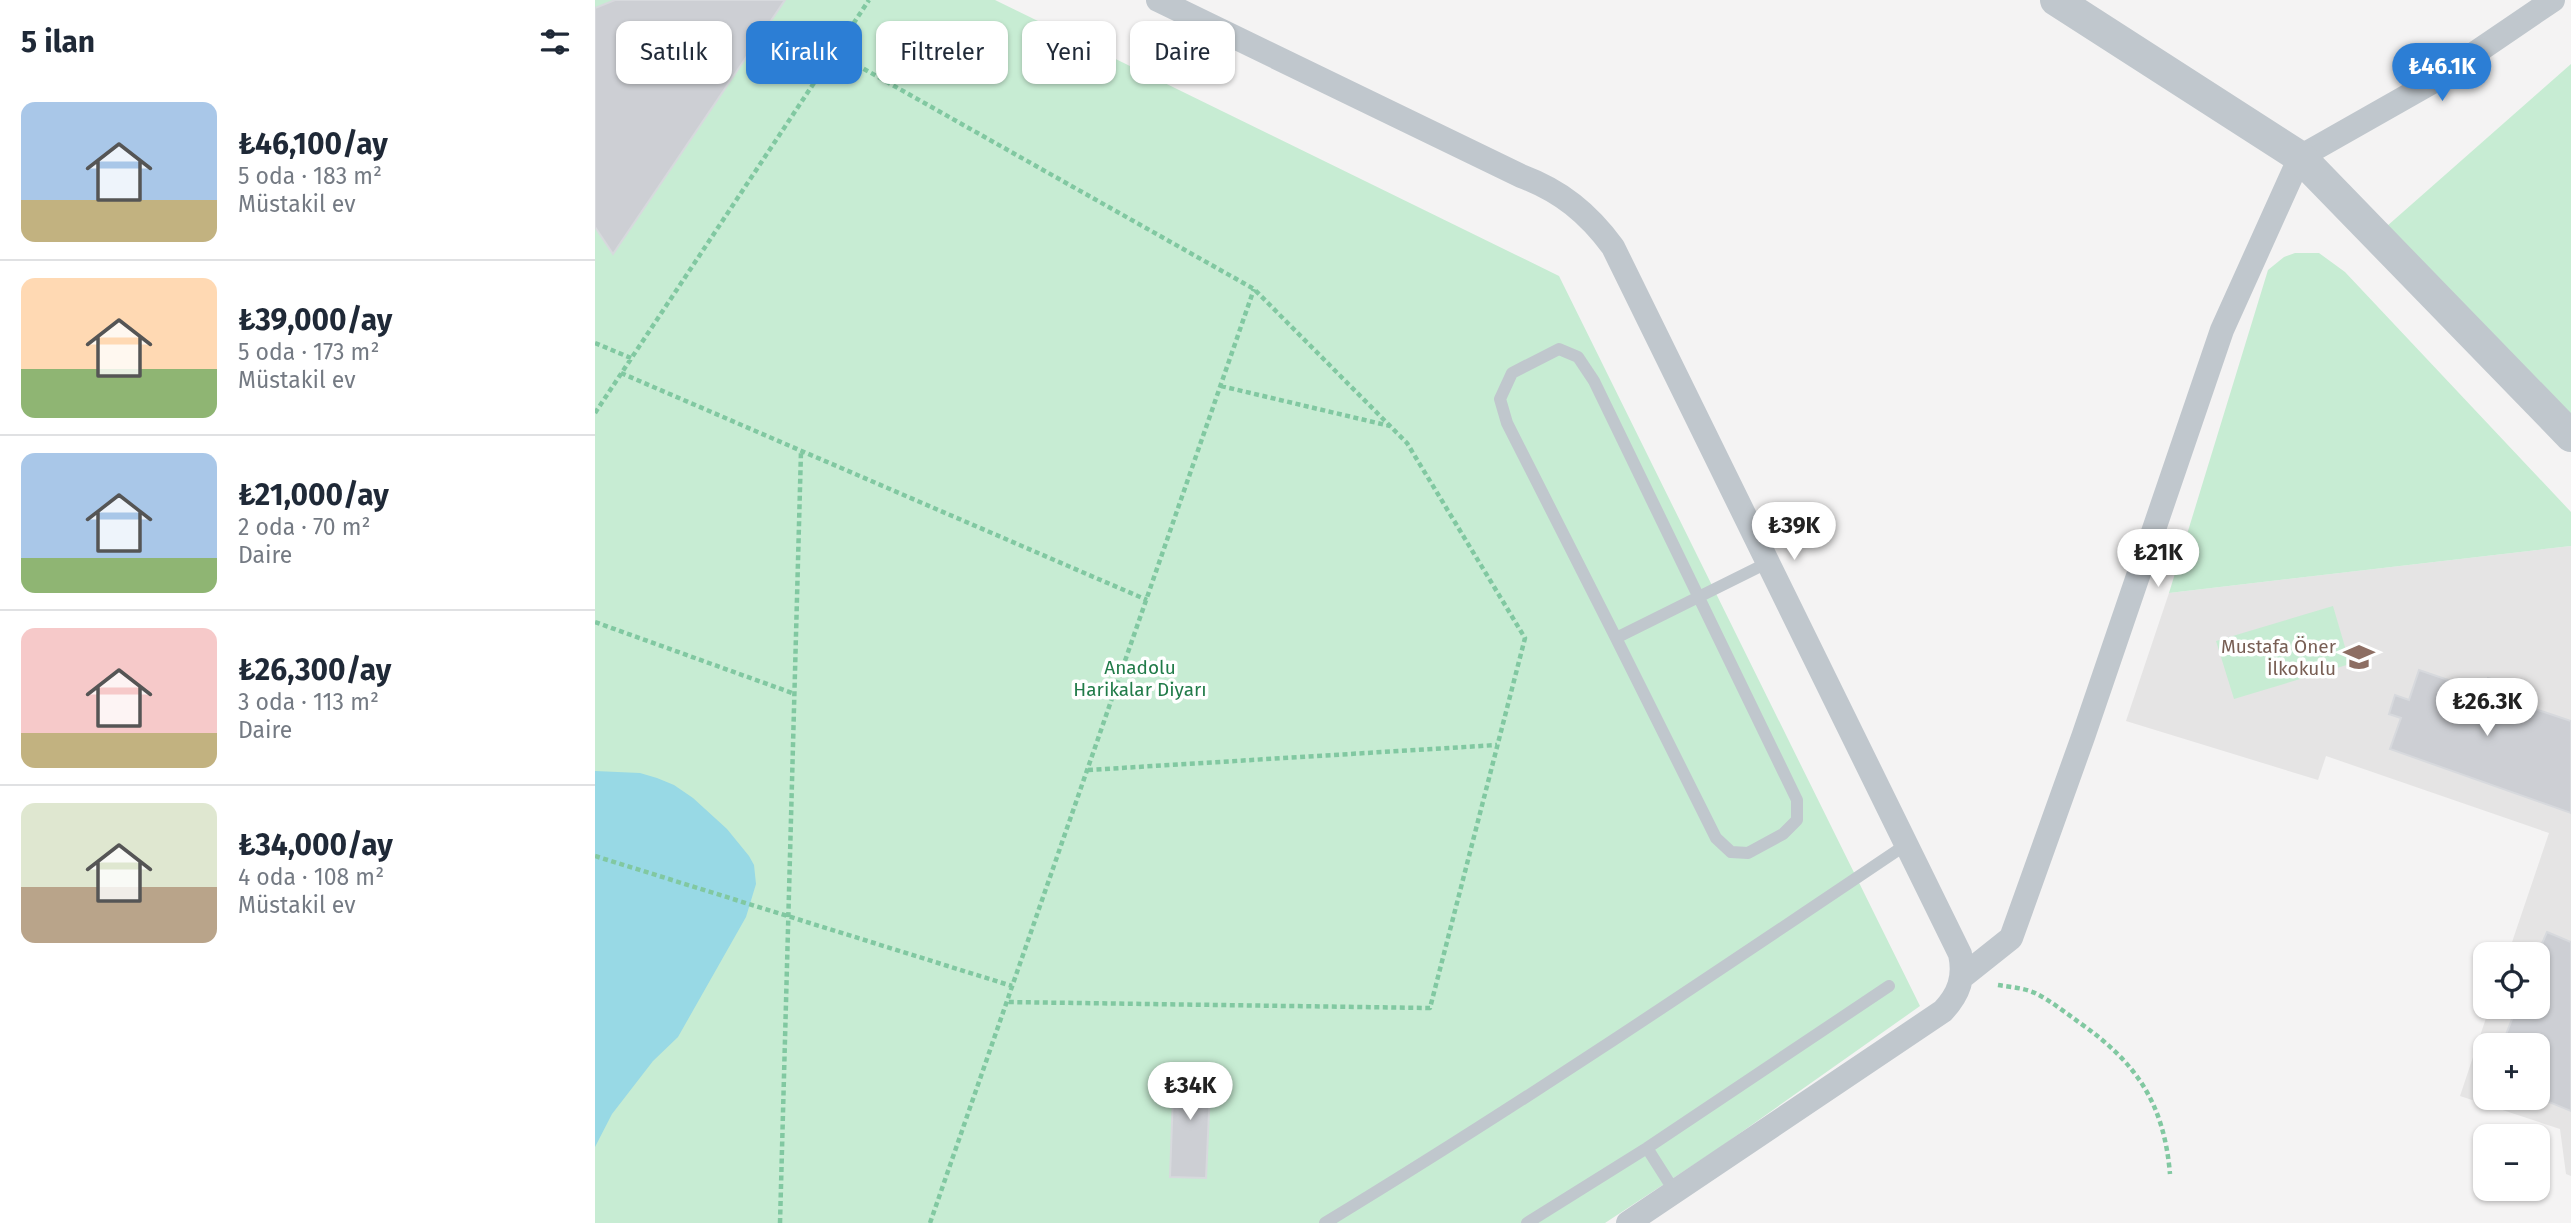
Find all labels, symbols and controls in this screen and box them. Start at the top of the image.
chip: Satılık [616,21,732,84]
chip: Kiralık [746,21,862,84]
chip: Filtreler [876,21,1008,84]
chip: Yeni [1022,21,1116,84]
chip: Daire [1130,21,1235,84]
icon: filters [536,23,574,61]
text: 5 ilan [21,24,95,60]
pin: ₺46.1K [2385,43,2499,103]
text: ₺46.1K [2408,52,2476,80]
text: ₺46,100/ay [238,126,388,162]
icon: home [77,130,161,214]
text: 5 oda · 183 m² [238,162,382,190]
text: Müstakil ev [238,190,356,218]
text: ₺39,000/ay [238,302,392,338]
icon: home [77,306,161,390]
text: 5 oda · 173 m² [238,338,379,366]
text: Müstakil ev [238,366,356,394]
text: ₺21,000/ay [238,477,389,513]
icon: home [77,481,161,565]
pin: ₺39K [1753,503,1835,562]
text: ₺39K [1768,511,1820,539]
text: 2 oda · 70 m² [238,513,371,541]
pin: ₺21K [2117,530,2199,589]
text: ₺21K [2133,538,2183,566]
text: Daire [238,541,292,569]
place label: Mustafa Öner İlkokulu [2221,635,2337,680]
school or university icon: Mustafa Öner İlkokulu [2342,640,2376,674]
text: ₺26,300/ay [238,652,391,688]
icon: home [77,656,161,740]
park label: Anadolu Harikalar Diyarı [1073,656,1207,701]
pin: ₺26.3K [2430,678,2544,738]
text: ₺26.3K [2452,687,2522,715]
text: 3 oda · 113 m² [238,688,379,716]
text: Daire [238,716,292,744]
text: ₺34,000/ay [238,827,393,863]
icon: home [77,831,161,915]
text: 4 oda · 108 m² [238,863,384,891]
text: Müstakil ev [238,891,356,919]
map controls [2473,942,2550,1201]
button: locate [2473,942,2550,1019]
button: + [2473,1033,2550,1110]
pin: ₺34K [1149,1062,1231,1122]
text: ₺34K [1164,1071,1216,1099]
button: − [2473,1124,2550,1201]

